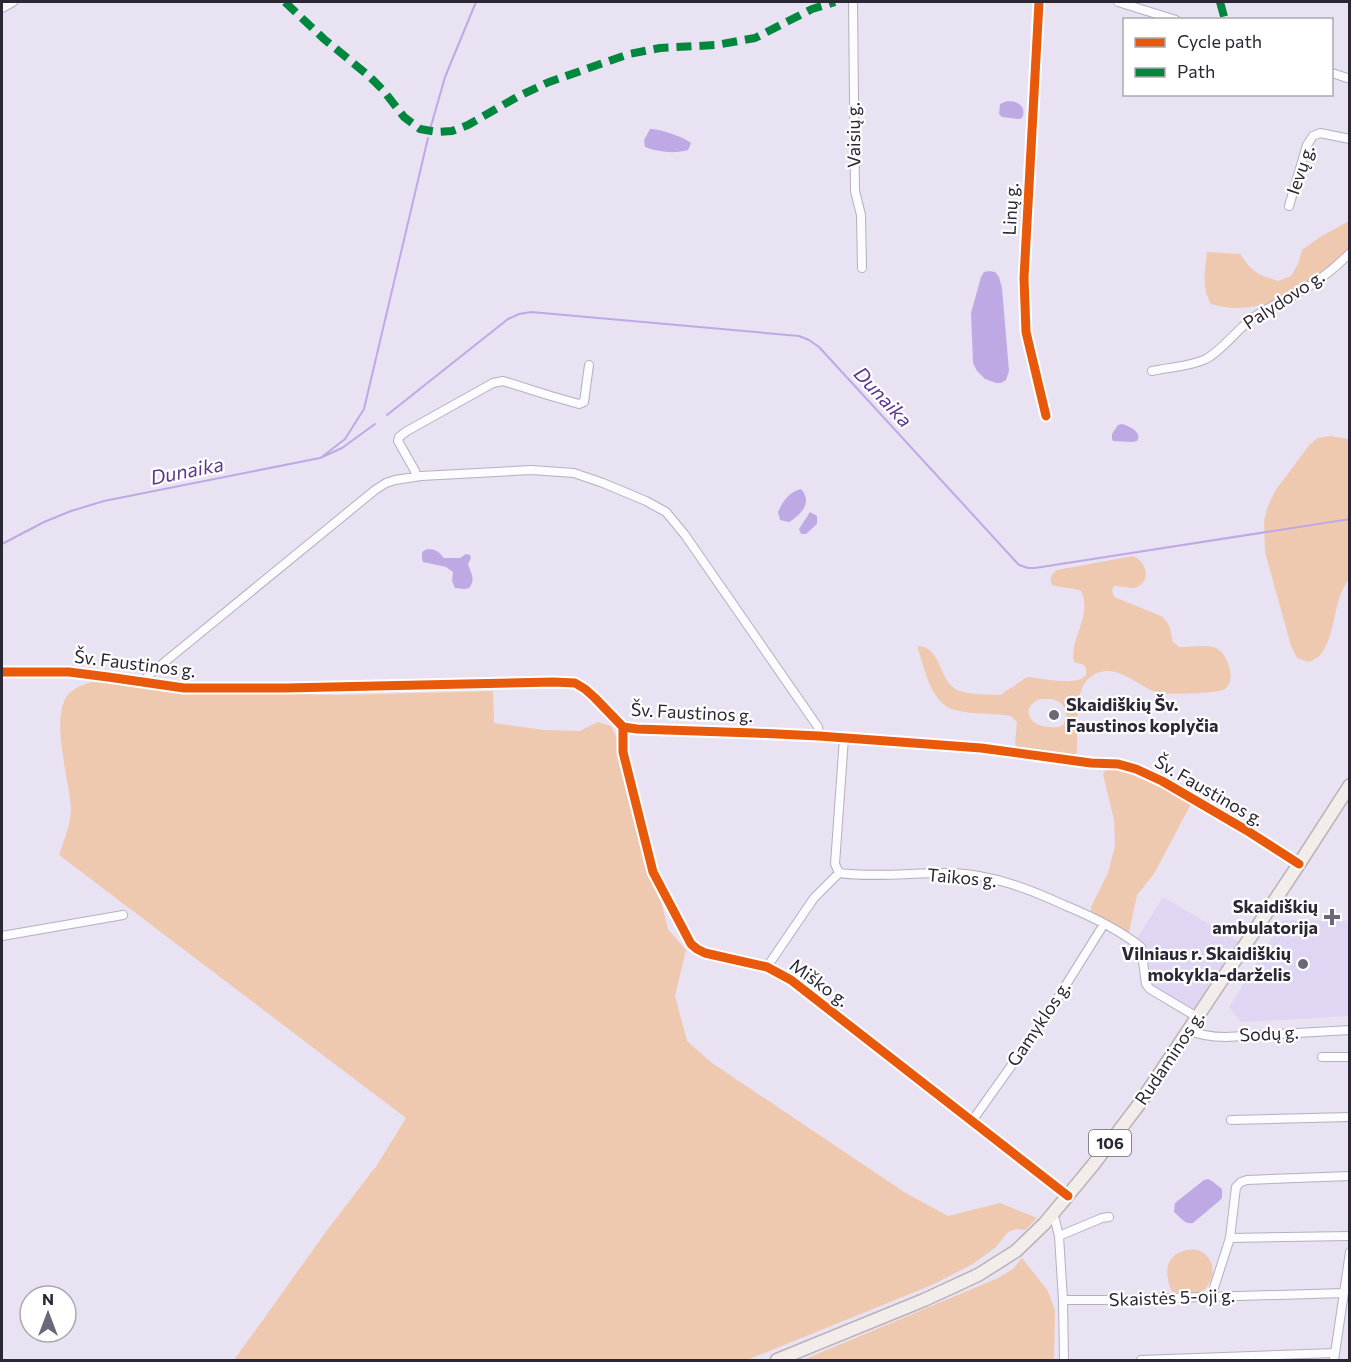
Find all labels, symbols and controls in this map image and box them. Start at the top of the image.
legend [1123,18,1333,96]
text: Cycle path [1177,30,1262,52]
text: Path [1177,60,1215,82]
street label: Vaisių g. [841,102,865,168]
street label: Ievų g. [1281,142,1319,197]
street label: Linų g. [998,182,1022,236]
street label: Palydovo g. [1239,265,1328,334]
water label: Dunaika [850,361,918,432]
water label: Dunaika [148,451,226,489]
street label: Šv. Faustinos g. [73,645,197,681]
place label: Skaidiškių Šv. Faustinos koplyčia [1066,693,1218,736]
street label: Šv. Faustinos g. [630,698,754,726]
marker: Skaidiškių Šv. Faustinos koplyčia [1047,708,1061,722]
street label: Šv. Faustinos g. [1151,750,1268,830]
street label: Taikos g. [926,863,998,891]
place label: Skaidiškių ambulatorija [1212,895,1318,938]
marker: Skaidiškių ambulatorija [1323,908,1341,926]
place label: Vilniaus r. Skaidiškių mokykla-darželis [1121,942,1291,985]
street label: Miško g. [786,953,853,1011]
marker: Vilniaus r. Skaidiškių mokykla-darželis [1296,957,1310,971]
street label: Gamyklos g. [1002,977,1075,1070]
street label: Rudaminos g. [1130,1006,1209,1109]
street label: Sodų g. [1239,1020,1299,1046]
road number: 106 [1089,1130,1131,1156]
north arrow [18,1284,78,1344]
street label: Skaistės 5-oji g. [1108,1284,1235,1310]
text: N [42,1289,54,1308]

